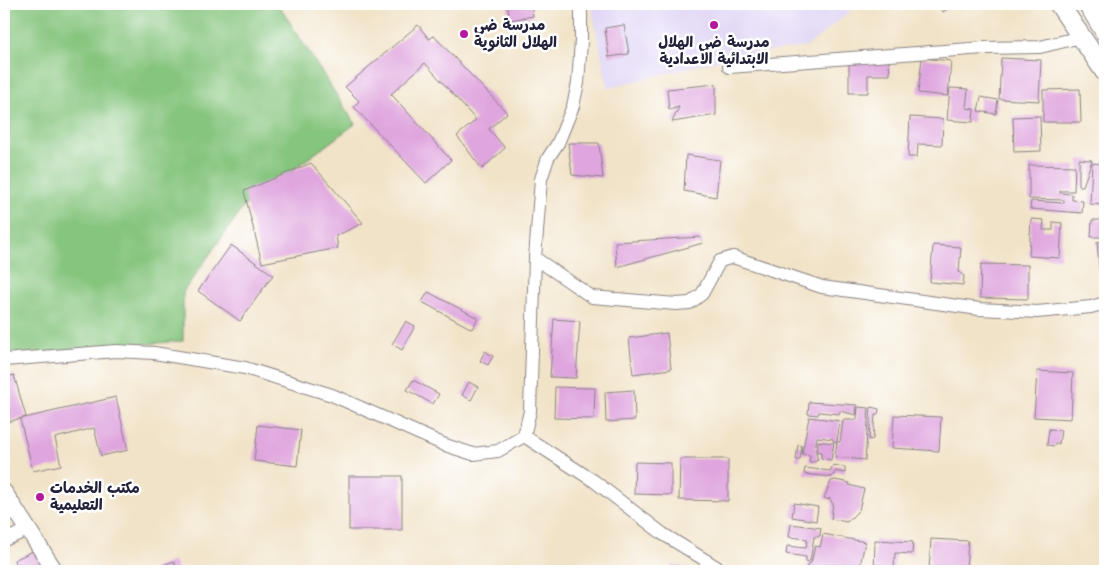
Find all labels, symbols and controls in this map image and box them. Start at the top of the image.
place label: مدرسة ضي الهلال الثانوية [474,15,557,52]
marker: مدرسة ضي الهلال الابتدائية الاعدادية [708,19,720,31]
marker: مدرسة ضي الهلال الثانوية [458,28,470,40]
place label: مدرسة ضي الهلال الابتدائية الاعدادية [658,32,770,69]
place label: مكتب الخدمات التعليمية [50,478,140,515]
marker: مكتب الخدمات التعليمية [34,491,46,503]

